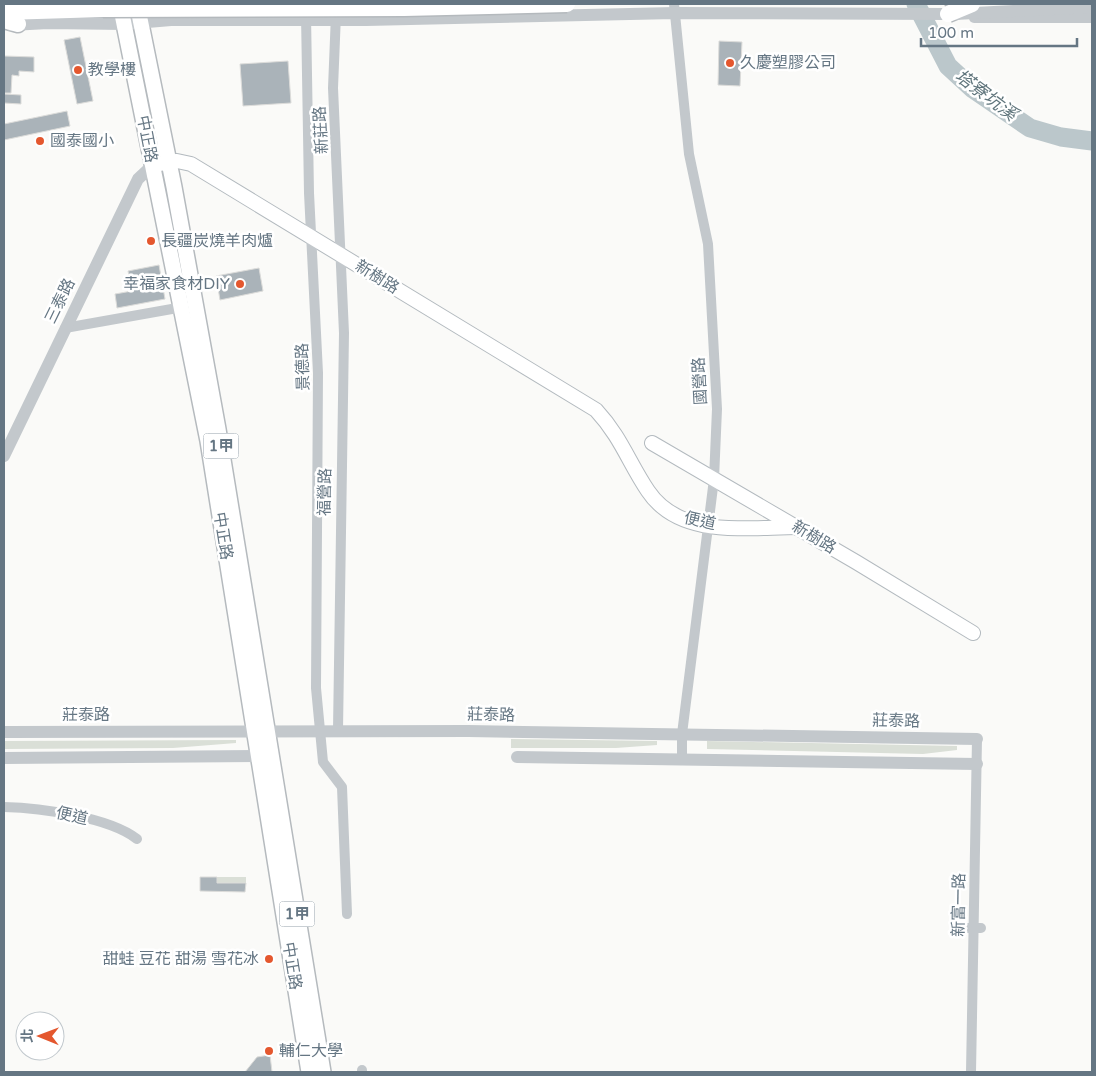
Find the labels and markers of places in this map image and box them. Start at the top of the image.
place label: 久慶塑膠公司 [740,53,836,73]
marker: 久慶塑膠公司 [724,57,736,69]
place label: 教學樓 [88,60,136,80]
marker: 教學樓 [72,64,84,76]
place label: 國泰國小 [50,131,114,151]
marker: 國泰國小 [34,135,46,147]
place label: 長疆炭燒羊肉爐 [161,231,273,251]
marker: 長疆炭燒羊肉爐 [145,235,157,247]
place label: 幸福家食材DIY [123,274,230,294]
marker: 幸福家食材DIY [234,278,246,290]
place label: 甜蛙 豆花 甜湯 雪花冰 [103,949,259,969]
marker: 甜蛙 豆花 甜湯 雪花冰 [263,953,275,965]
place label: 輔仁大學 [279,1041,343,1061]
marker: 輔仁大學 [263,1045,275,1057]

